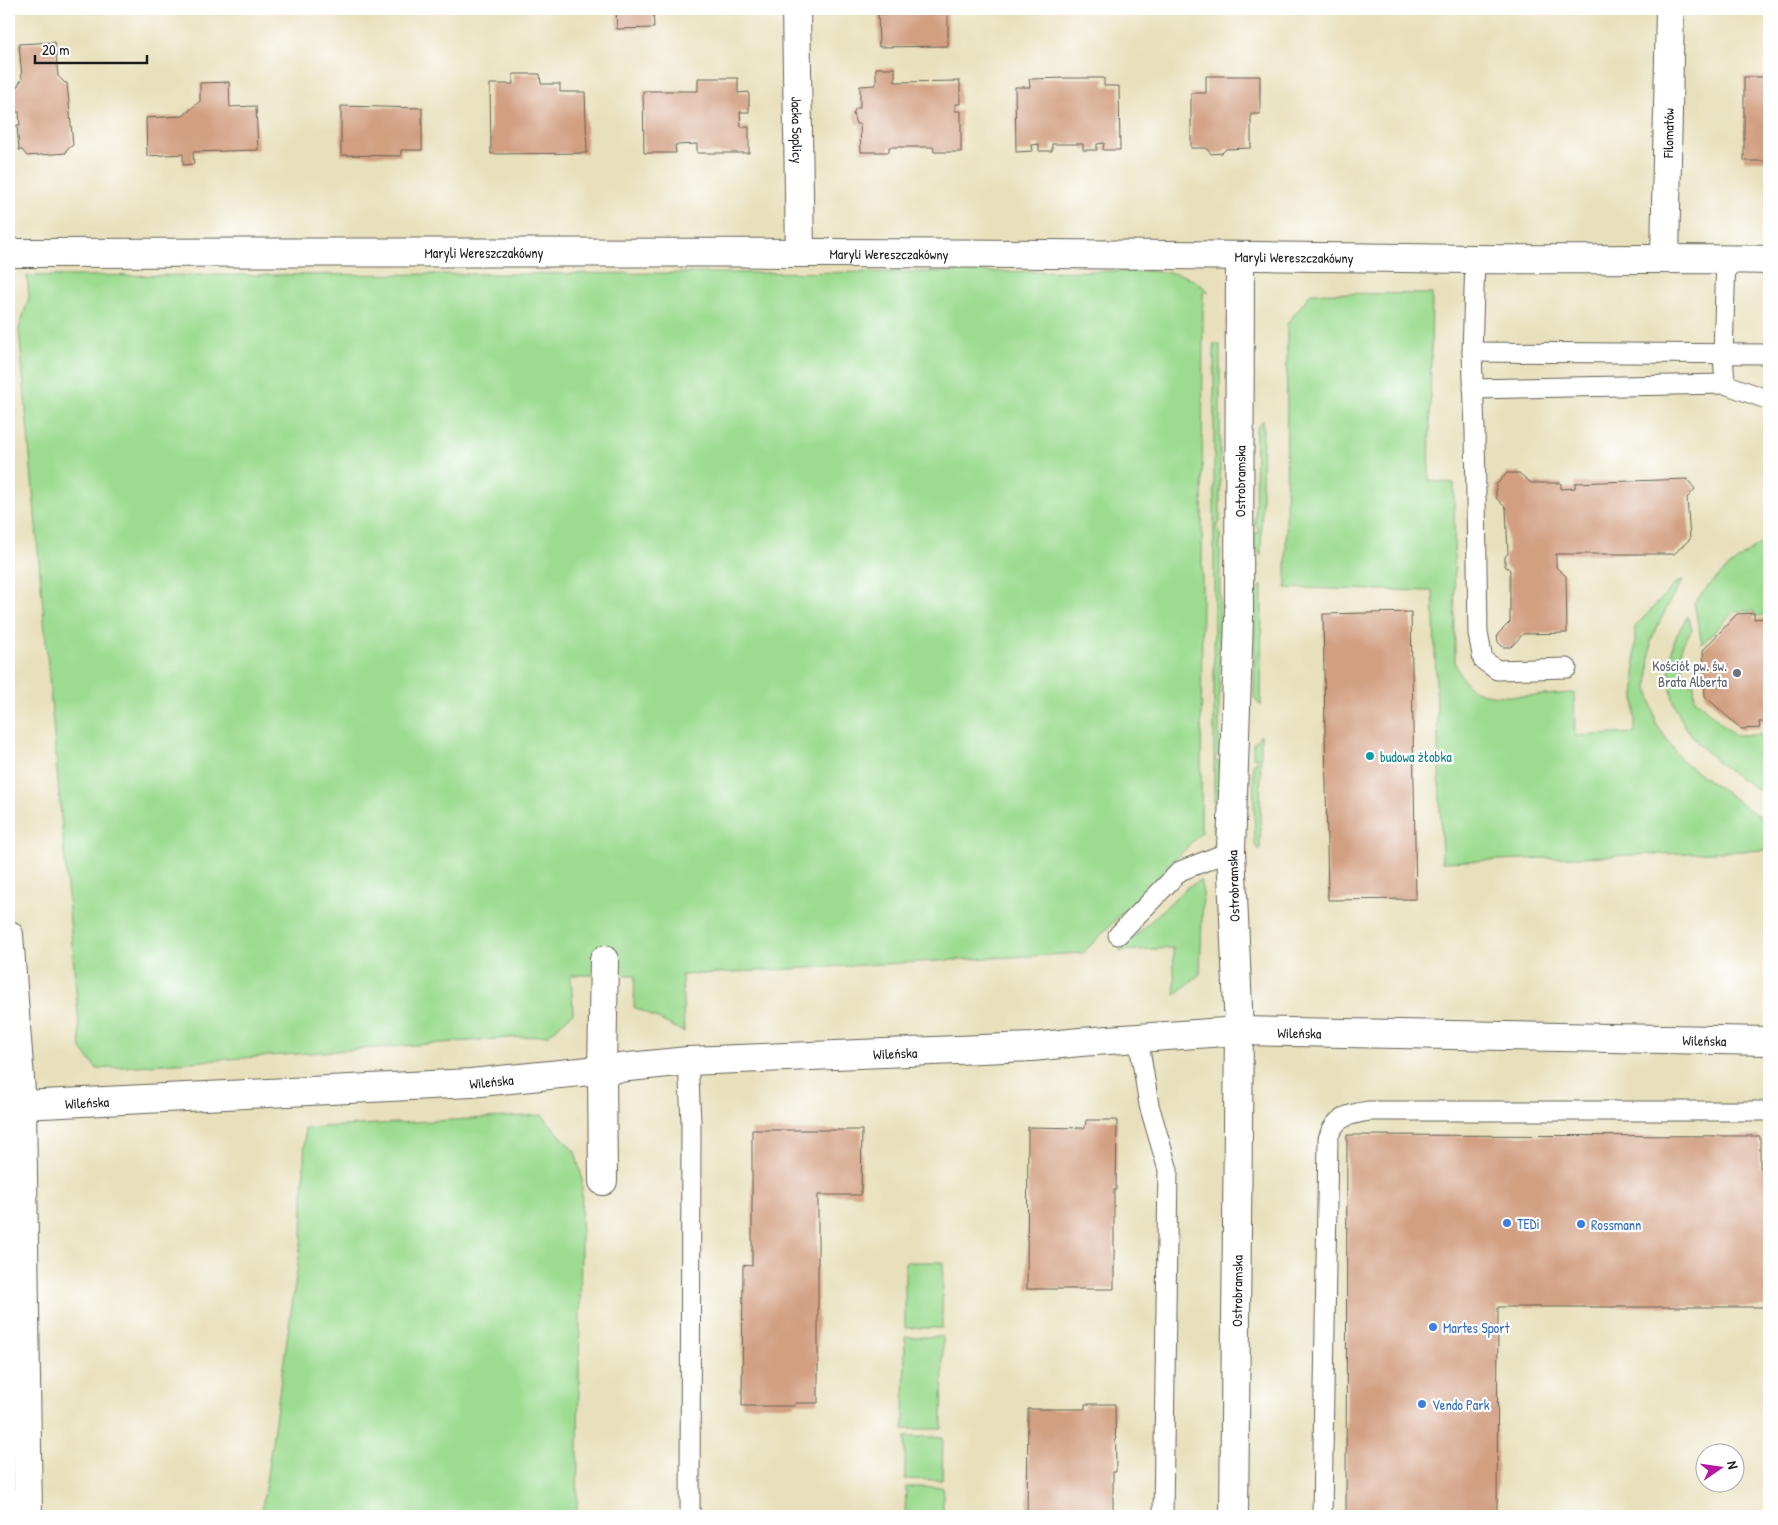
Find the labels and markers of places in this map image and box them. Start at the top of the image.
place label: Kościół pw. św. Brata Alberta [1652,656,1728,691]
marker: Kościół pw. św. Brata Alberta [1731,667,1743,679]
place label: budowa żłobka [1380,747,1452,766]
marker: budowa żłobka [1364,750,1376,762]
place label: TEDi [1517,1214,1540,1233]
place label: Rossmann [1591,1215,1641,1234]
marker: TEDi [1501,1217,1513,1229]
marker: Rossmann [1575,1218,1587,1230]
place label: Martes Sport [1443,1318,1510,1338]
marker: Martes Sport [1427,1321,1439,1333]
place label: Vendo Park [1432,1395,1490,1414]
marker: Vendo Park [1416,1398,1428,1410]

